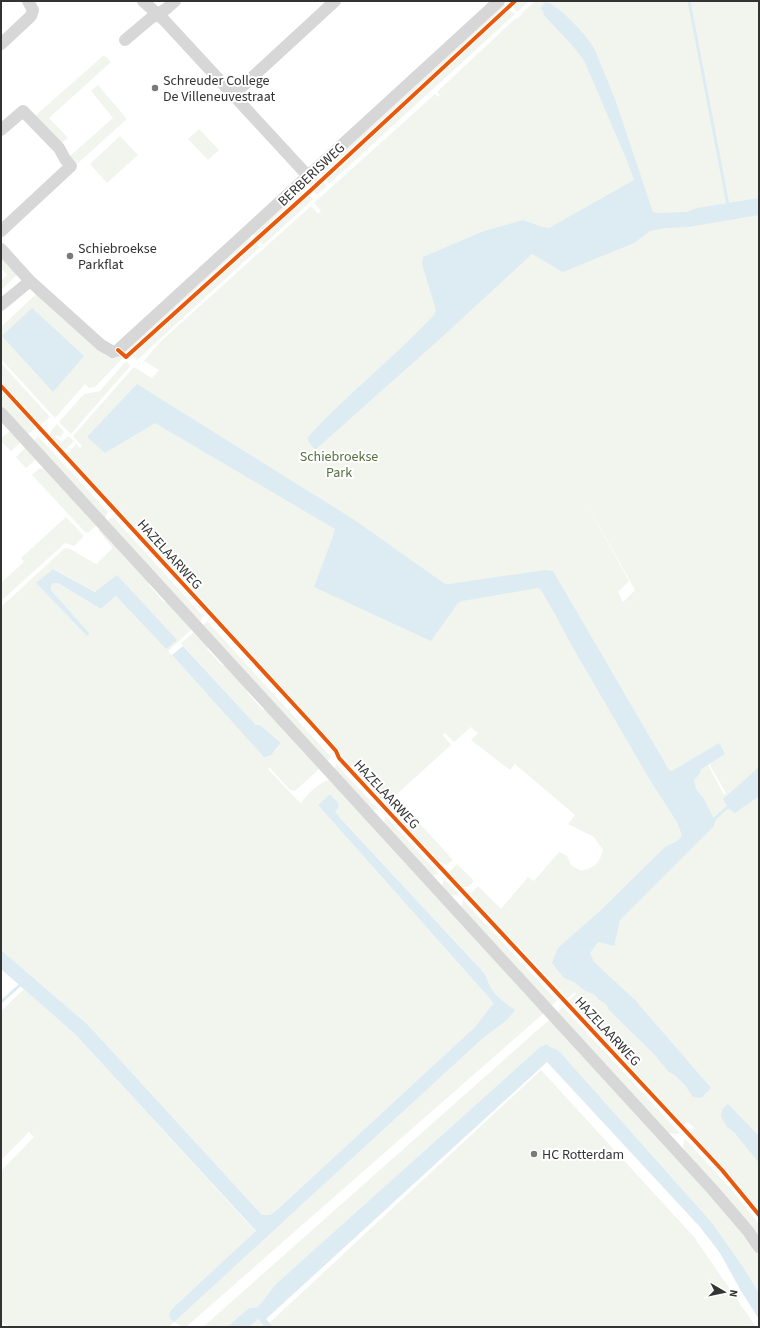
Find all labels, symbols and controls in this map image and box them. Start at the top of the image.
place label: Schreuder College De Villeneuvestraat [163,71,276,107]
marker: Schreuder College De Villeneuvestraat [150,83,160,93]
street label: BERBERISWEG [274,138,350,211]
place label: Schiebroekse Parkflat [78,239,157,275]
marker: Schiebroekse Parkflat [65,251,75,261]
park label: Schiebroekse Park [300,447,378,483]
street label: HAZELAARWEG [132,515,206,594]
street label: HAZELAARWEG [349,755,424,834]
street label: HAZELAARWEG [570,992,645,1071]
place label: HC Rotterdam [542,1145,624,1165]
marker: HC Rotterdam [529,1149,539,1159]
north arrow [704,1272,744,1312]
text: N [725,1289,741,1298]

